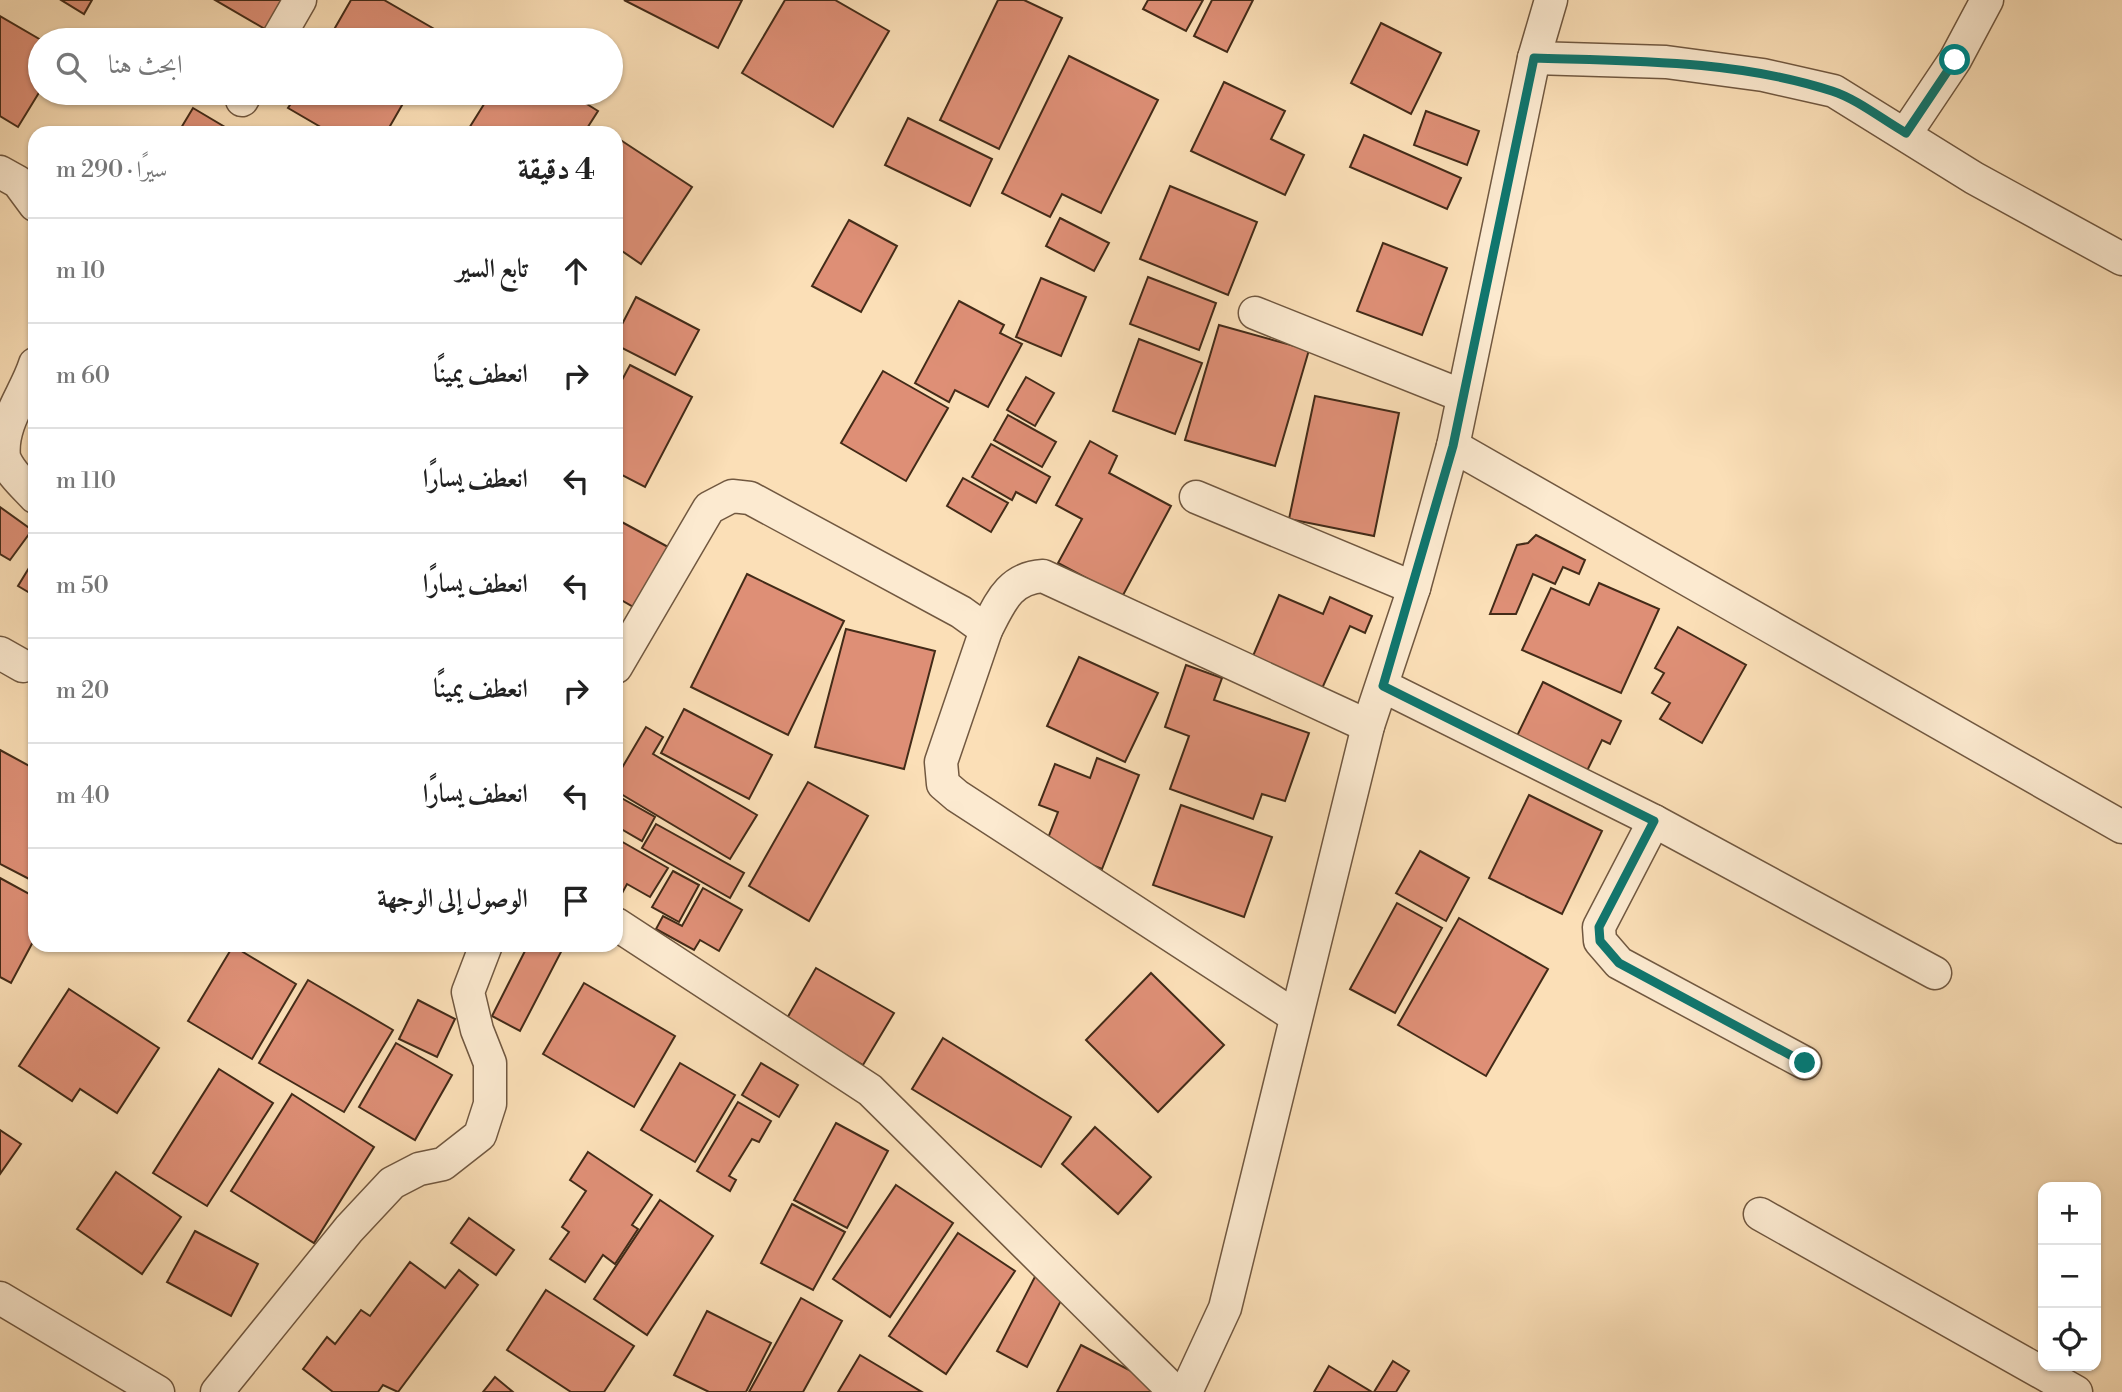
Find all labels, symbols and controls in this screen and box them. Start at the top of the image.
search box [28,28,623,105]
route start [1939,44,1970,75]
icon: search [52,48,90,86]
text: ابحث هنا [108,49,183,81]
text: 4 دقيقة [518,151,595,189]
text: سيرًا · 290 m [56,156,167,184]
icon: ahead [557,252,595,290]
text: تابع السير [456,253,528,285]
text: 10 m [56,257,105,285]
icon: right [557,357,595,395]
text: انعطف يمينًا [433,358,528,390]
text: 60 m [56,362,110,390]
icon: left [557,462,595,500]
text: انعطف يسارًا [423,463,528,495]
text: 110 m [56,467,116,495]
icon: left [557,567,595,605]
text: انعطف يسارًا [423,568,528,600]
text: 50 m [56,572,109,600]
icon: right [557,672,595,710]
text: انعطف يمينًا [433,673,528,705]
text: 20 m [56,677,109,705]
icon: left [557,777,595,815]
text: انعطف يسارًا [423,778,528,810]
text: 40 m [56,782,110,810]
icon: arrive [557,882,595,920]
text: الوصول إلى الوجهة [377,883,528,915]
route end [1789,1047,1820,1078]
map controls [2038,1182,2101,1371]
button: + [2038,1182,2101,1245]
button: − [2038,1245,2101,1308]
button: locate [2038,1308,2101,1371]

